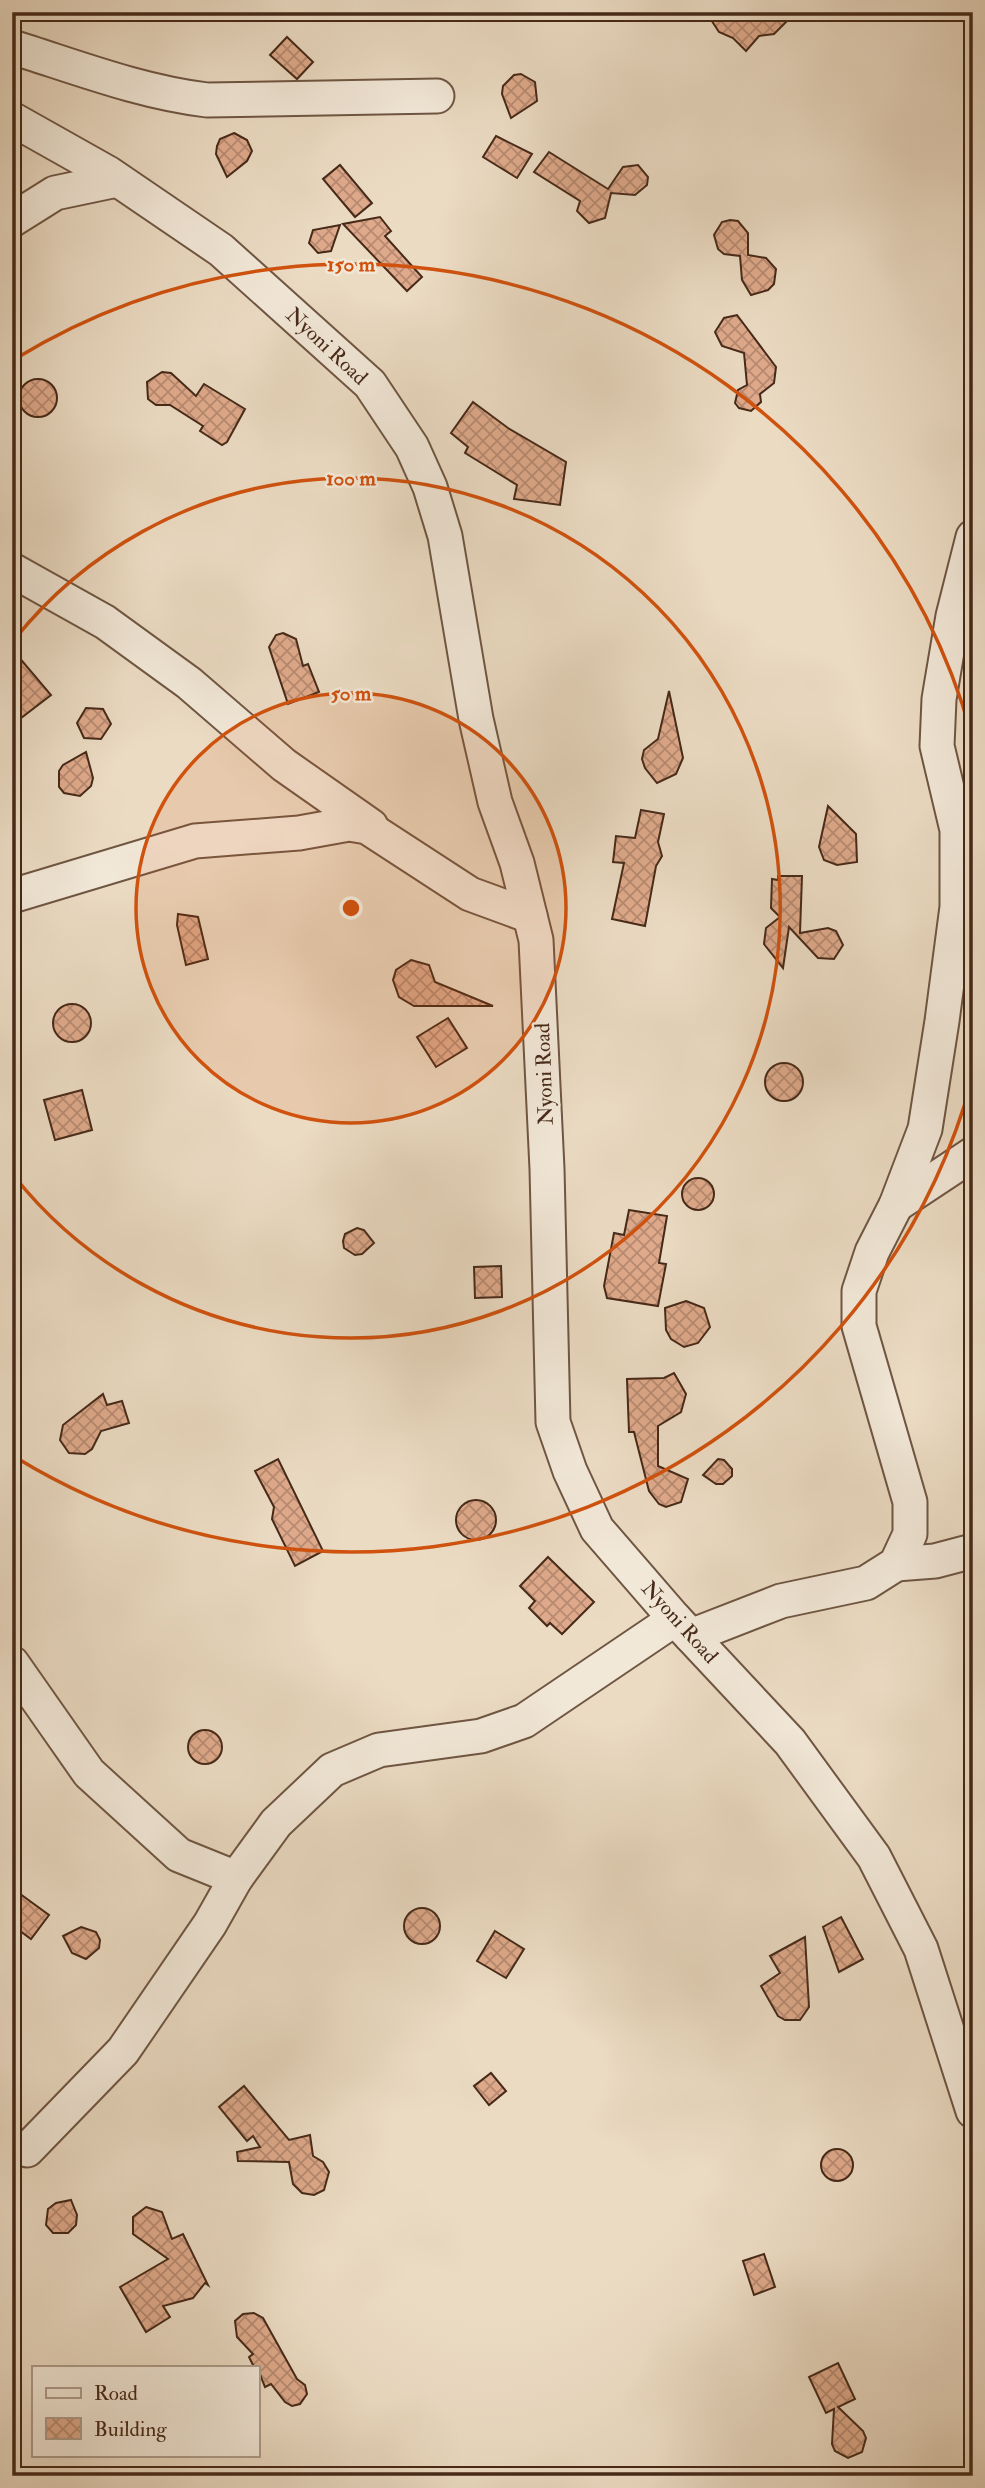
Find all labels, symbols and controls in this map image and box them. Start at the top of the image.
text: 150 m [327,251,376,278]
street label: Nyoni Road [280,302,374,392]
text: 100 m [326,465,377,492]
text: 50 m [331,680,372,707]
centre of rings [339,896,363,920]
street label: Nyoni Road [529,1022,560,1126]
street label: Nyoni Road [635,1575,724,1670]
legend [32,2366,259,2456]
text: Road [94,2380,139,2407]
text: Building [94,2416,167,2443]

